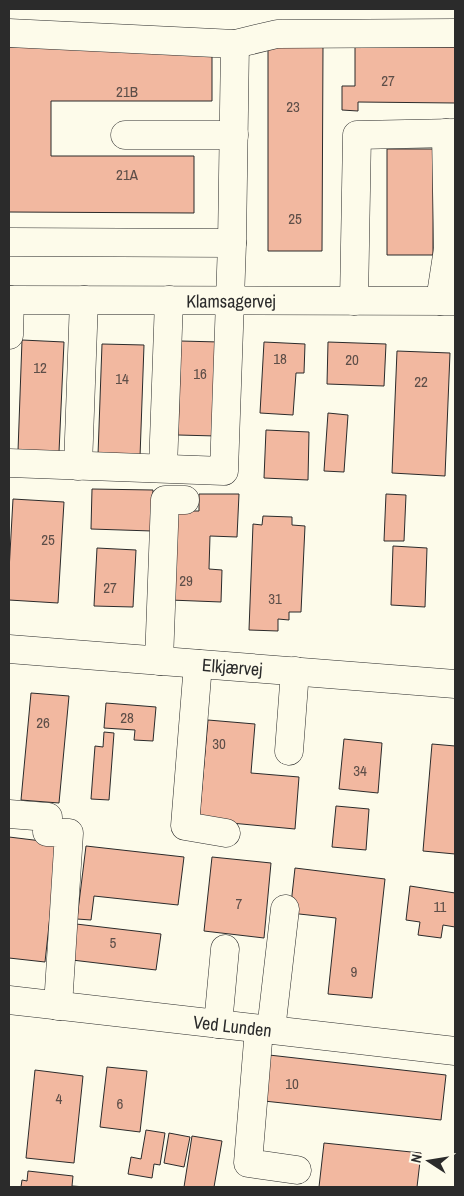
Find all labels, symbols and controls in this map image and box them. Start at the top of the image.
house number: 27 [381,70,395,91]
house number: 21B [116,81,138,102]
house number: 23 [286,96,300,117]
house number: 21A [116,164,139,185]
house number: 25 [288,208,302,229]
street label: Klamsagervej [186,288,276,313]
house number: 18 [273,348,287,369]
house number: 20 [345,349,359,370]
house number: 12 [33,357,47,378]
house number: 16 [193,363,207,384]
house number: 14 [115,368,129,389]
house number: 22 [414,371,428,392]
house number: 25 [41,529,55,550]
house number: 29 [179,570,193,591]
house number: 27 [103,577,117,598]
house number: 31 [268,588,282,609]
street label: Elkjærvej [201,652,264,681]
house number: 28 [120,707,134,728]
house number: 26 [36,712,50,733]
house number: 30 [212,733,226,754]
house number: 34 [353,760,367,781]
house number: 7 [236,893,243,914]
house number: 11 [434,896,447,917]
house number: 5 [110,932,117,953]
house number: 9 [351,961,358,982]
street label: Ved Lunden [192,1009,273,1042]
house number: 10 [285,1073,299,1094]
house number: 4 [56,1088,63,1109]
house number: 6 [117,1093,124,1114]
north arrow [404,1136,454,1186]
text: N [407,1152,426,1164]

